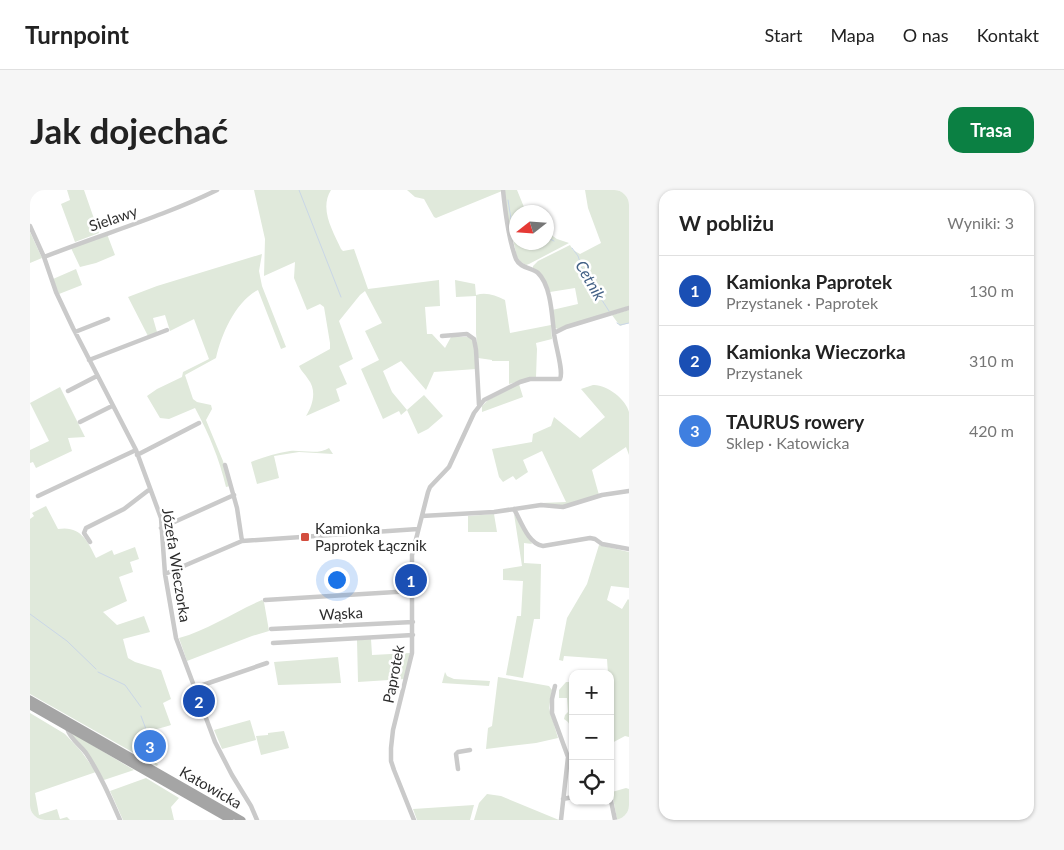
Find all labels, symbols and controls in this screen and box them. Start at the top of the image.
text: Turnpoint [25,20,129,49]
text: Start [765,24,802,46]
text: Mapa [830,24,875,46]
text: O nas [903,24,949,46]
text: Kontakt [977,24,1039,46]
button: Trasa [948,107,1034,153]
text: Jak dojechać [30,109,228,151]
street label: Sielawy [86,201,140,235]
north arrow [509,205,554,250]
text: W pobliżu [679,210,774,235]
text: Wyniki: 3 [947,213,1014,232]
water label: Cetnik [572,257,610,304]
text: Kamionka Paprotek [726,270,892,293]
text: 1 [690,281,700,300]
text: 130 m [969,281,1014,300]
text: Przystanek · Paprotek [726,293,878,312]
text: Kamionka Wieczorka [726,340,906,363]
text: 2 [690,351,700,370]
text: 310 m [969,351,1014,370]
text: Przystanek [726,363,803,382]
text: TAURUS rowery [726,410,864,433]
text: 3 [690,421,700,440]
text: 420 m [969,421,1014,440]
text: Sklep · Katowicka [726,433,849,452]
street label: Józefa Wieczorka [159,507,195,623]
place label: Kamionka Paprotek Łącznik [315,519,427,554]
marker: Kamionka Paprotek Łącznik [299,531,311,543]
pin: 1 [395,561,427,599]
your location [324,567,350,593]
street label: Wąska [319,603,363,623]
street label: Paprotek [379,643,408,705]
map controls [569,670,614,805]
button: + [569,670,614,715]
pin: 2 [183,682,215,720]
button: − [569,715,614,760]
pin: 3 [134,727,166,765]
button: locate [569,760,614,805]
street label: Katowicka [177,762,245,812]

